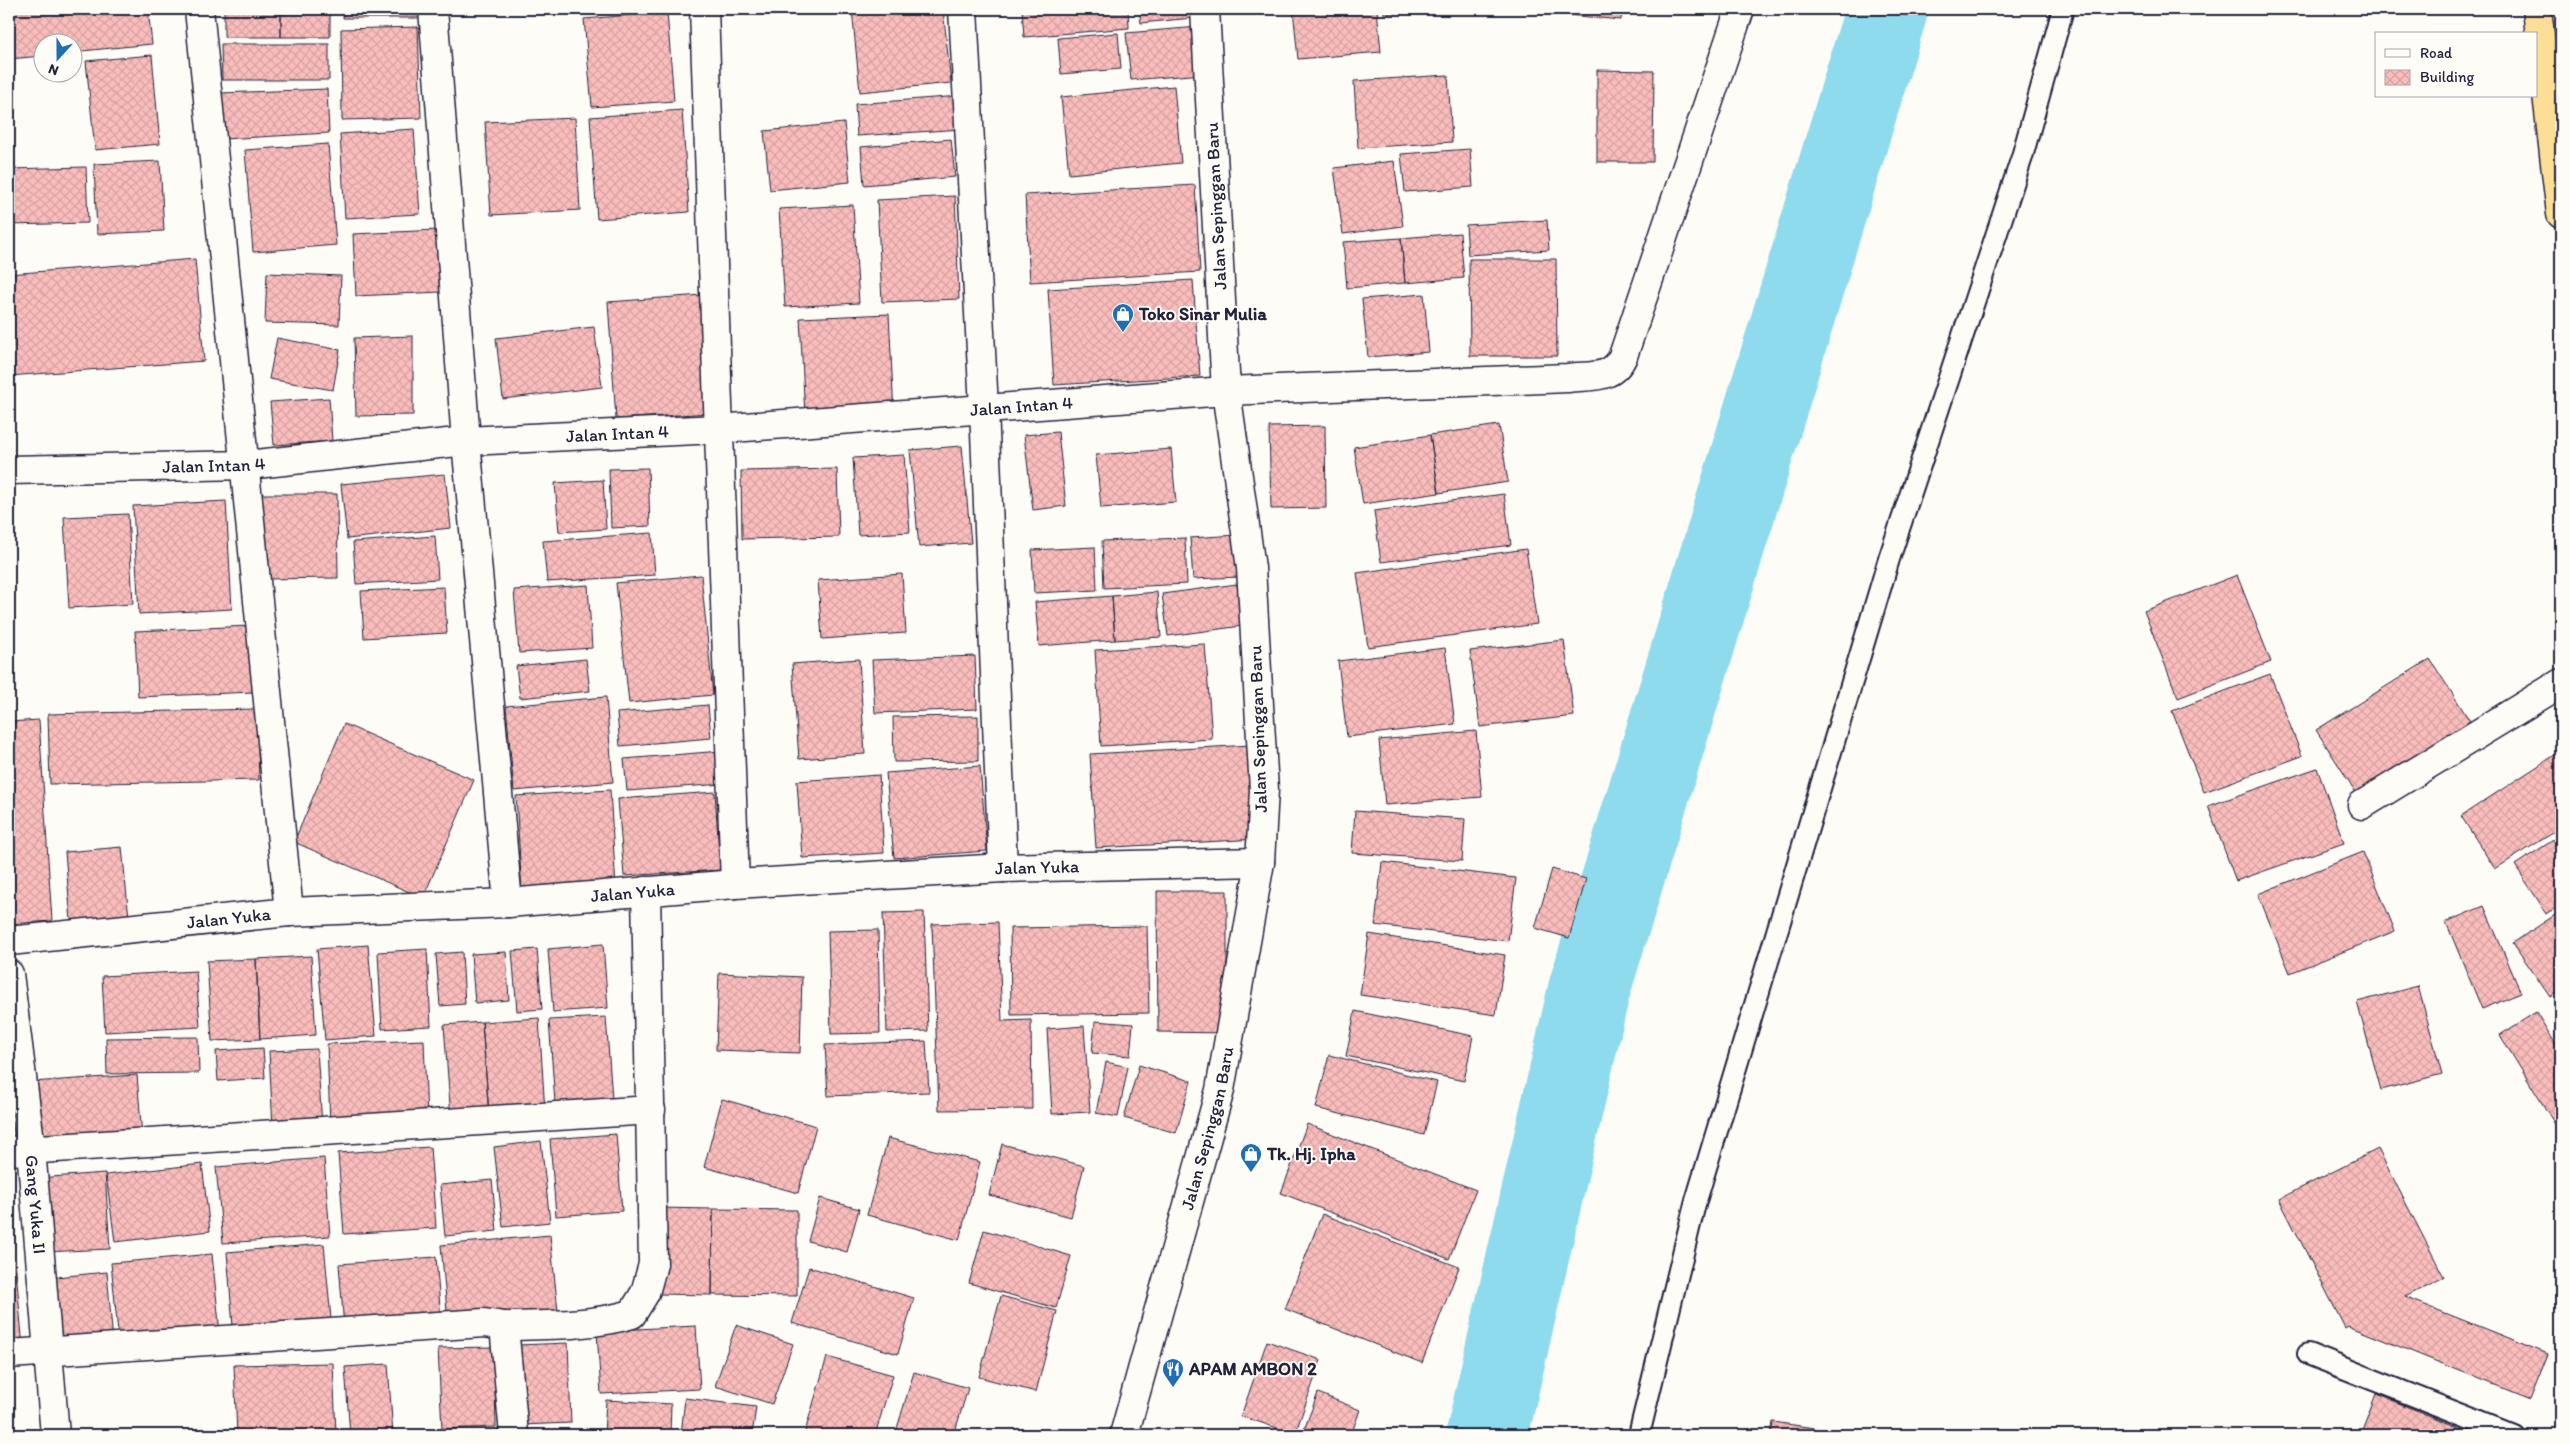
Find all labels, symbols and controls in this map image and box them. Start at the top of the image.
north arrow [32,32,82,82]
legend [2375,32,2538,98]
text: Road [2420,44,2453,62]
text: N [46,60,61,79]
text: Building [2420,68,2474,86]
street label: Jalan Sepinggan Baru [1201,122,1231,290]
shop icon: Toko Sinar Mulia [1111,302,1135,333]
place label: Toko Sinar Mulia [1138,303,1267,325]
street label: Jalan Intan 4 [969,391,1074,421]
street label: Jalan Intan 4 [565,420,670,447]
street label: Jalan Intan 4 [162,452,267,478]
street label: Jalan Sepinggan Baru [1244,645,1272,813]
street label: Jalan Yuka [994,855,1080,879]
street label: Jalan Yuka [590,878,676,907]
street label: Jalan Yuka [186,903,273,934]
street label: Jalan Sepinggan Baru [1176,1045,1238,1212]
shop icon: Tk. Hj. Ipha [1239,1142,1263,1173]
place label: Tk. Hj. Ipha [1266,1143,1356,1165]
street label: Gang Yuka II [21,1154,51,1255]
restaurant icon: APAM AMBON 2 [1161,1357,1185,1388]
place label: APAM AMBON 2 [1188,1358,1317,1380]

